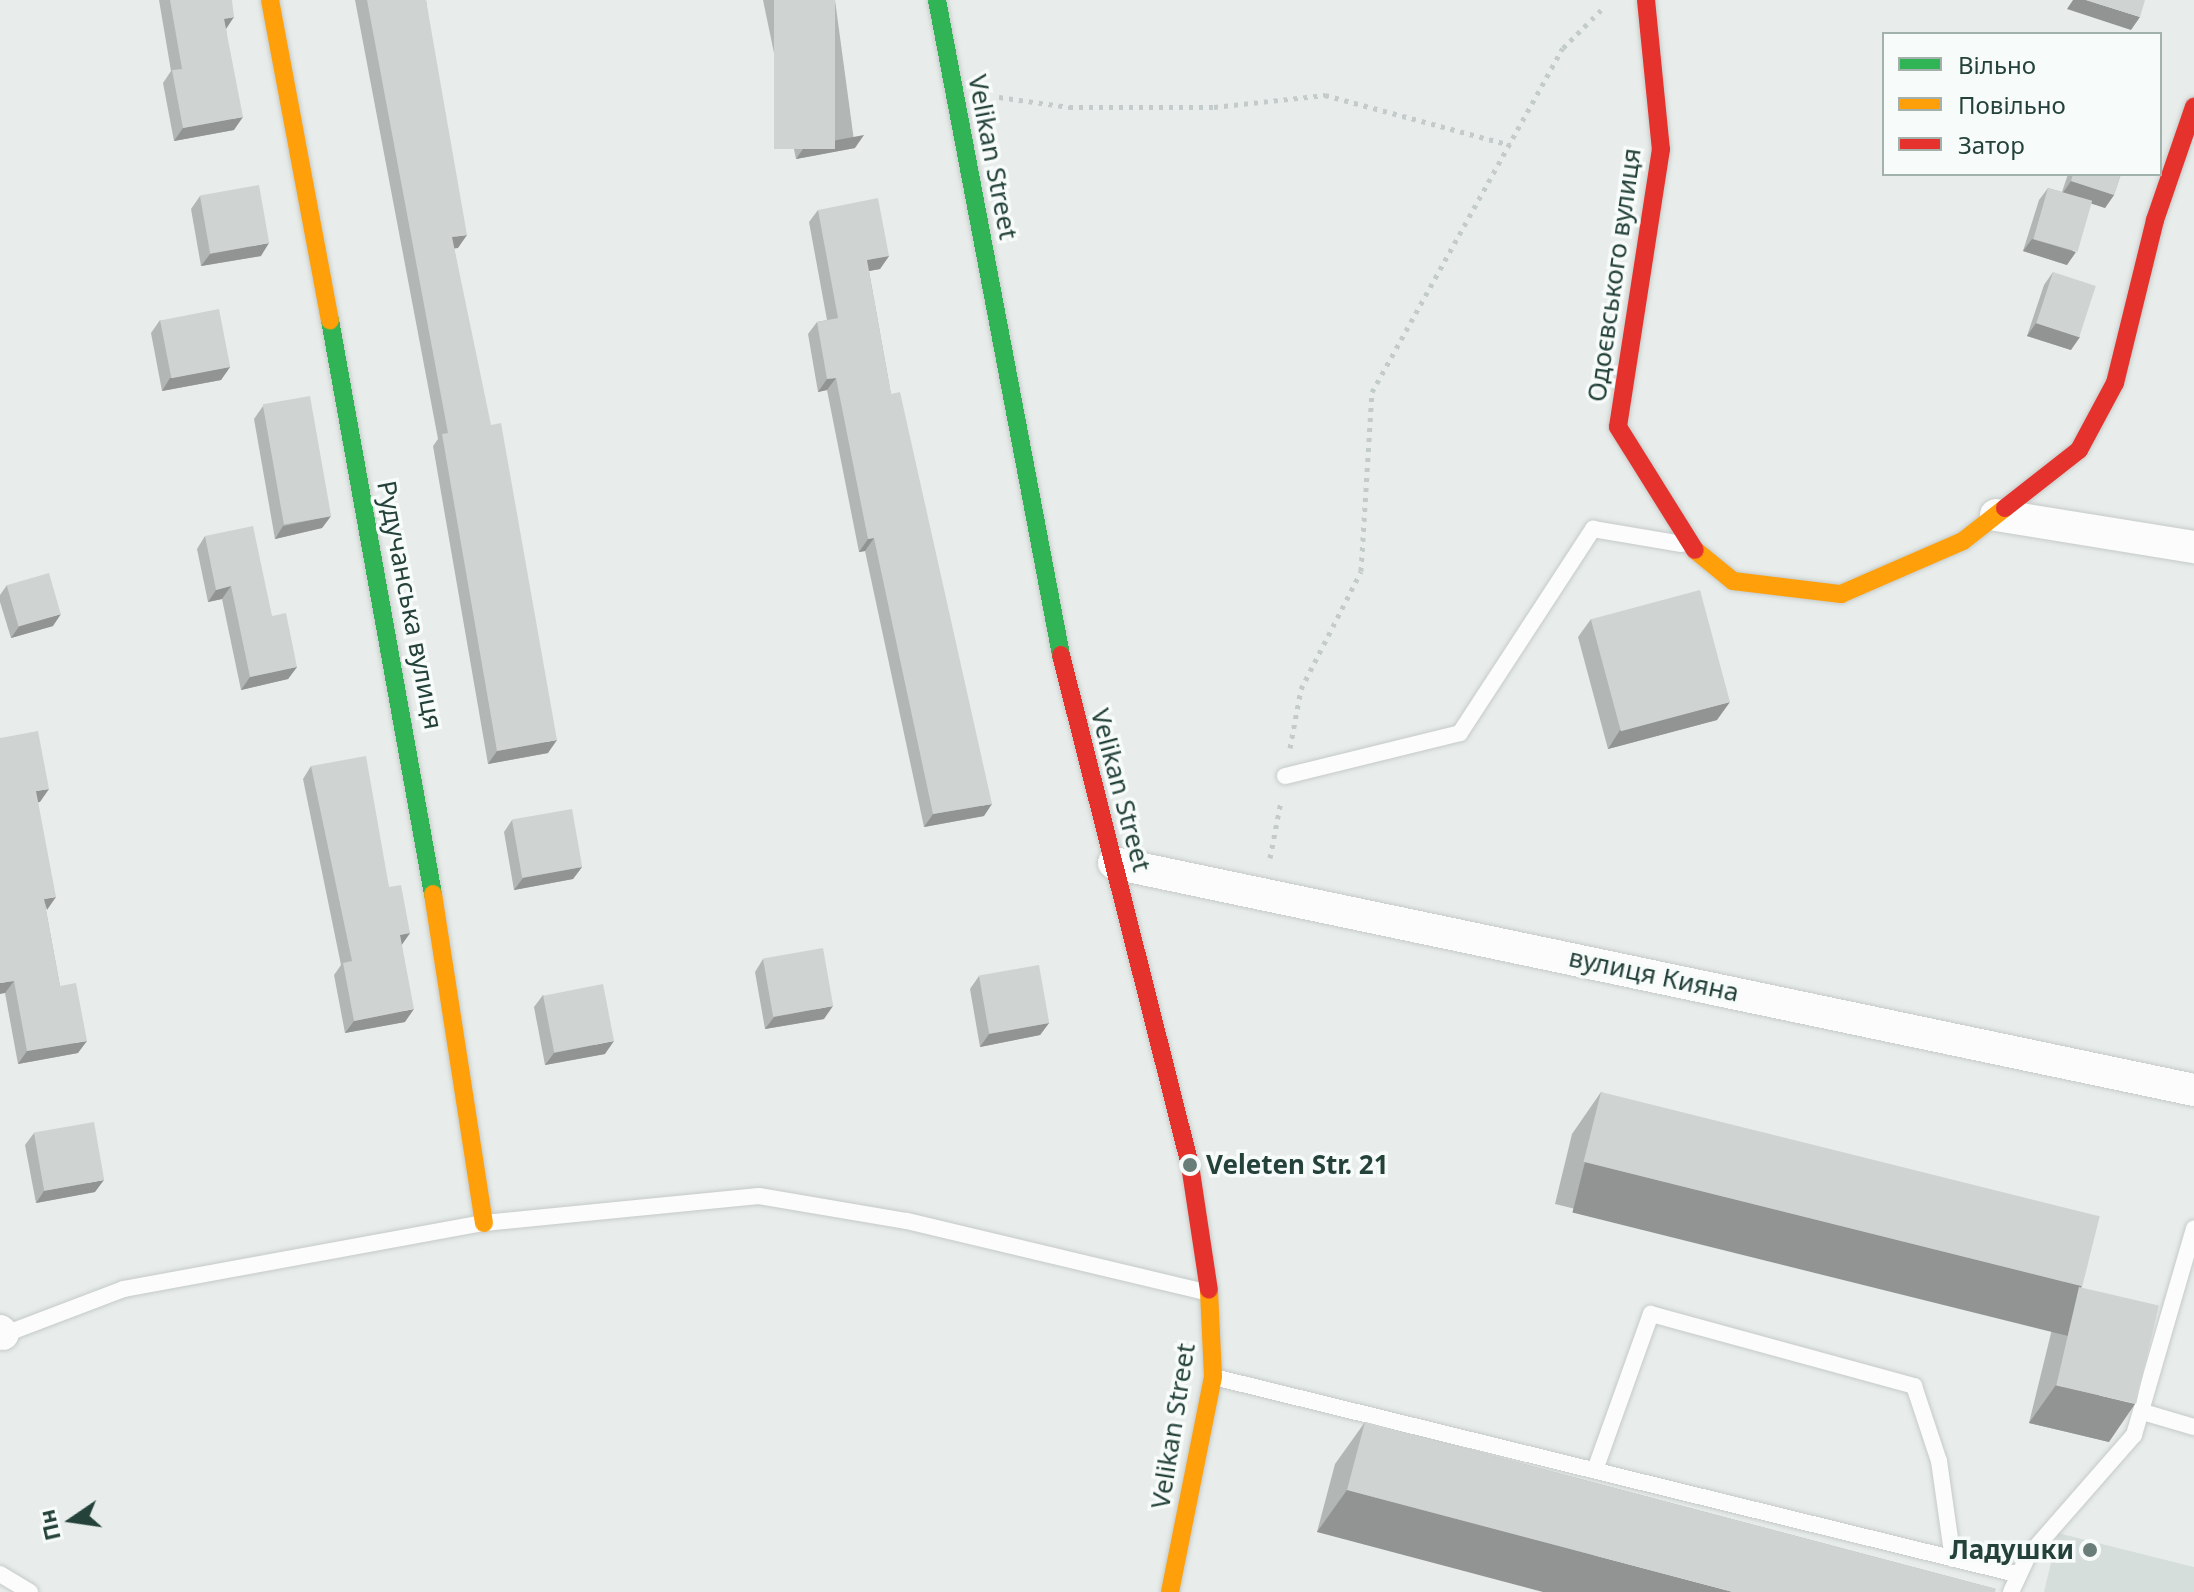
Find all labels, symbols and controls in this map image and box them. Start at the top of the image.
legend [1882,32,2162,176]
text: Вільно [1958,48,2036,81]
street label: Velikan Street [962,72,1024,242]
text: Повільно [1958,88,2066,121]
text: Затор [1958,128,2025,161]
street label: Одоєвського вулиця [1581,146,1647,404]
street label: Рудучанська вулиця [371,478,449,732]
street label: Velikan Street [1084,705,1158,875]
street label: вулиця Кияна [1566,942,1742,1008]
place label: Veleten Str. 21 [1206,1149,1389,1181]
marker: Veleten Str. 21 [1181,1156,1199,1174]
street label: Velikan Street [1145,1341,1201,1511]
north arrow [32,1480,112,1560]
text: Пн [30,1507,67,1544]
place label: Ладушки [1950,1534,2074,1566]
marker: Ладушки [2081,1541,2099,1559]

